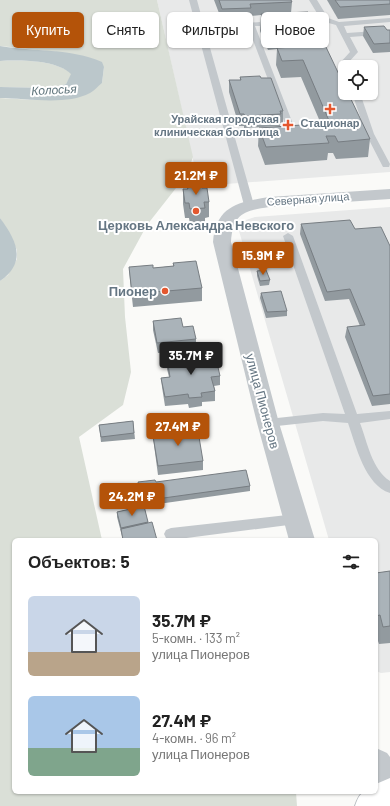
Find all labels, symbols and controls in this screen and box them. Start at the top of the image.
chip: Купить [12,12,84,48]
chip: Снять [92,12,159,48]
chip: Фильтры [167,12,253,48]
chip: Новое [261,12,329,48]
map controls [338,60,378,100]
button: locate [338,60,378,100]
water label: Колосья [31,81,78,97]
marker: Стационар [324,103,336,115]
place label: Урайская городская клиническая больница [154,112,280,138]
place label: Стационар [300,116,360,129]
marker: Урайская городская клиническая больница [282,119,294,131]
pin: 21.2M ₽ [159,162,233,196]
text: 21.2M ₽ [174,167,218,183]
street label: Северная улица [266,189,350,208]
marker: Церковь Александра Невского [191,206,201,216]
place label: Церковь Александра Невского [98,217,294,233]
pin: 15.9M ₽ [226,242,300,276]
text: 15.9M ₽ [241,247,285,263]
place label: Пионер [109,283,157,299]
marker: Пионер [160,286,170,296]
pin: 35.7M ₽ [154,342,228,376]
text: 35.7M ₽ [169,347,214,363]
street label: улица Пионеров [243,352,283,450]
pin: 27.4M ₽ [141,413,215,447]
text: 27.4M ₽ [155,418,201,434]
pin: 24.2M ₽ [95,483,169,517]
text: 24.2M ₽ [109,488,155,504]
text: Объектов: 5 [28,551,130,571]
icon: filters [340,551,362,573]
text: 35.7M ₽ [152,610,211,630]
icon: home [60,612,108,660]
text: 5-комн. · 133 m² [152,630,240,646]
text: улица Пионеров [152,646,250,662]
text: 27.4M ₽ [152,710,211,730]
icon: home [60,712,108,760]
text: 4-комн. · 96 m² [152,730,236,746]
text: улица Пионеров [152,746,250,762]

